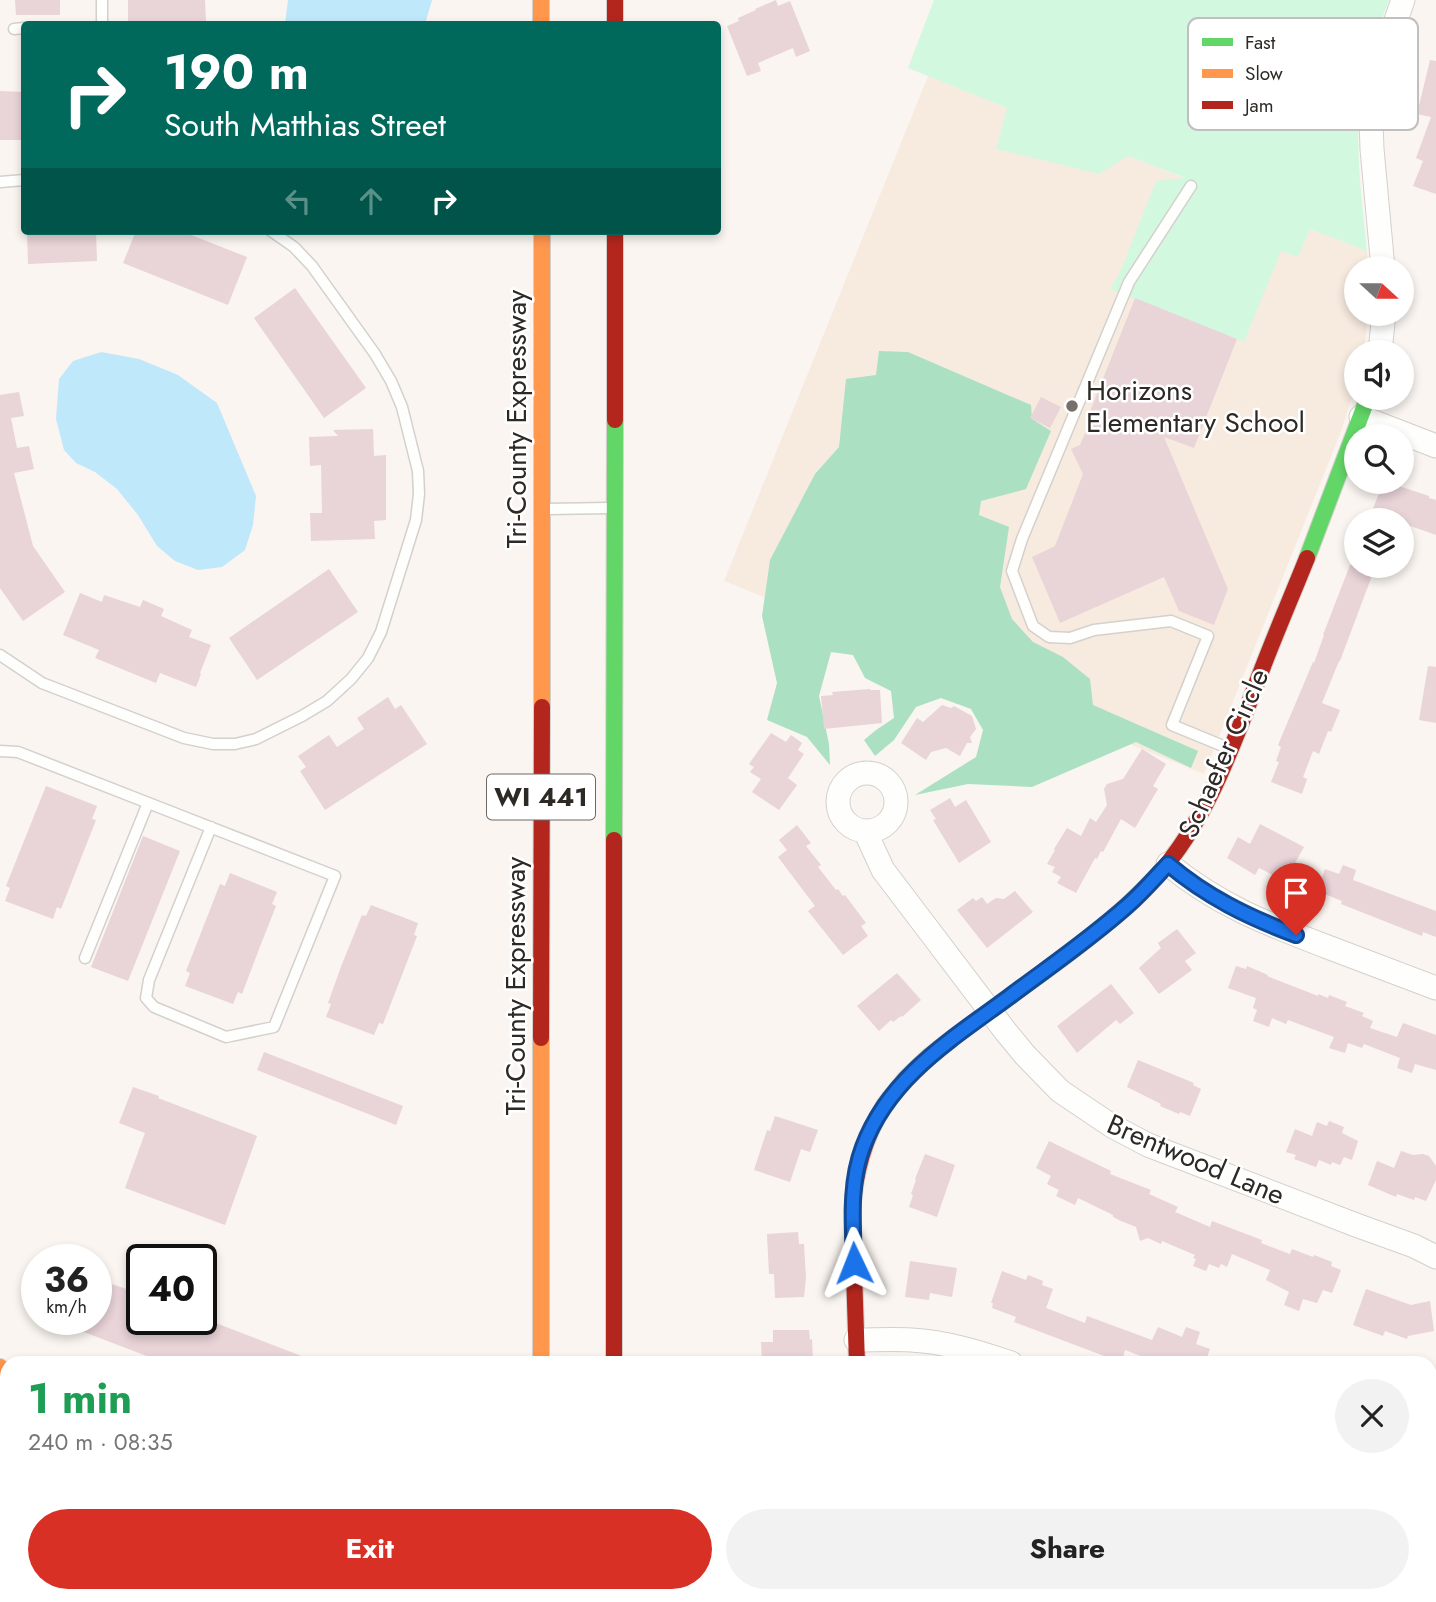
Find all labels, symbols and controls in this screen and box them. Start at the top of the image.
legend [1188,18,1418,130]
text: Fast [1245,29,1276,56]
text: 190 m [164,37,309,107]
icon: right [49,49,140,140]
text: Slow [1245,60,1283,87]
text: Jam [1242,92,1274,119]
text: South Matthias Street [164,102,446,148]
icon: left [279,182,317,220]
icon: ahead [352,182,390,220]
icon: right [425,182,463,220]
north arrow [1344,256,1414,326]
map controls [1344,256,1414,578]
street label: Tri-County Expressway [496,289,537,548]
button: sound [1344,340,1414,410]
place label: Horizons Elementary School [1086,370,1305,443]
marker: Horizons Elementary School [1064,398,1080,414]
button: search [1344,424,1414,494]
button: layers [1344,508,1414,578]
street label: Schaefer Circle [1168,662,1279,845]
road number: WI 441 [487,775,595,820]
street label: Tri-County Expressway [495,856,536,1115]
pin [1266,863,1326,935]
icon: arrive [1277,874,1315,912]
street label: Brentwood Lane [1101,1104,1291,1215]
position arrow [817,1226,891,1300]
speed limit sign: 40 [126,1244,217,1335]
text: 36 [44,1255,89,1305]
text: km/h [46,1294,87,1320]
text: 1 min [28,1368,132,1429]
button: close [1335,1379,1409,1453]
text: 240 m · 08:35 [28,1425,173,1459]
button: Exit [28,1509,712,1589]
button: Share [726,1509,1409,1589]

